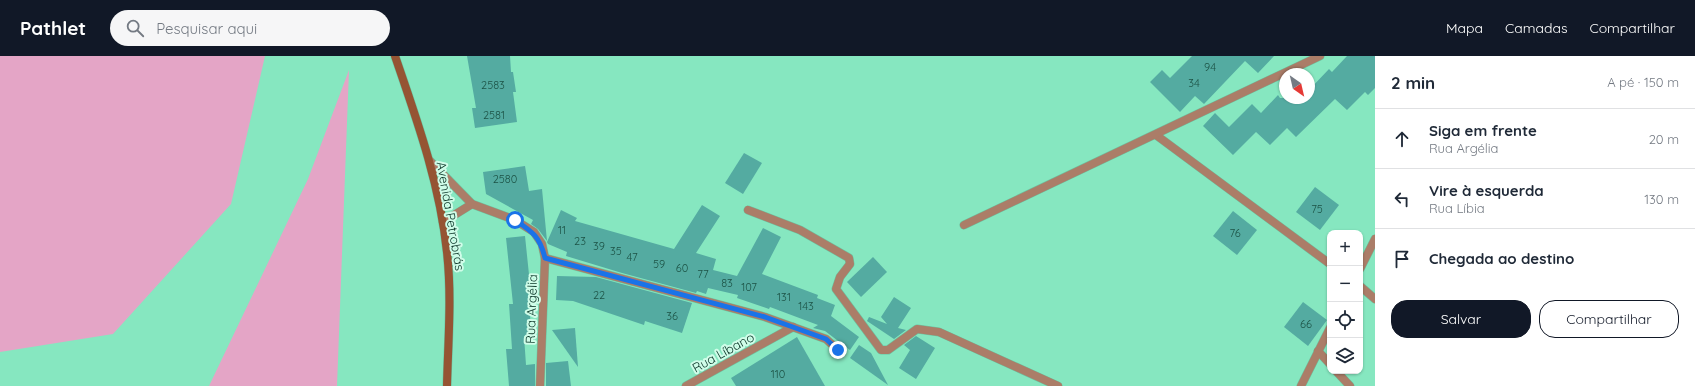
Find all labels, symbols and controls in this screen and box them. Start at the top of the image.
search box [110,10,390,46]
text: Pathlet [20,16,86,40]
icon: search [124,17,146,39]
text: Pesquisar aqui [156,19,257,38]
text: Mapa [1446,19,1483,37]
text: Camadas [1505,19,1567,37]
text: Compartilhar [1589,19,1675,37]
house number: 94 [1204,60,1216,74]
north arrow [1279,68,1315,104]
text: 2 min [1391,72,1435,93]
text: A pé · 150 m [1607,74,1679,90]
house number: 34 [1188,76,1200,90]
house number: 2583 [481,78,505,92]
house number: 2581 [483,108,505,122]
text: Siga em frente [1429,121,1537,140]
icon: ahead [1391,128,1413,150]
text: 20 m [1649,131,1679,147]
text: Rua Argélia [1429,140,1498,156]
street label: Avenida Petrobrás [434,160,468,272]
house number: 2580 [493,172,517,186]
text: Vire à esquerda [1429,181,1544,200]
icon: left [1391,188,1413,210]
text: 130 m [1644,191,1679,207]
text: Rua Líbia [1429,200,1485,216]
house number: 75 [1311,202,1323,216]
route start [506,211,524,229]
house number: 11 [558,223,566,237]
house number: 76 [1229,226,1241,240]
map controls [1327,230,1363,374]
button: + [1327,230,1363,266]
house number: 23 [574,234,586,248]
house number: 39 [593,239,605,253]
house number: 35 [610,244,622,258]
icon: arrive [1391,248,1413,270]
text: Chegada ao destino [1429,249,1574,268]
house number: 47 [626,250,638,264]
house number: 59 [653,257,665,271]
house number: 60 [676,261,688,275]
button: − [1327,266,1363,302]
house number: 77 [697,267,709,281]
street label: Rua Argélia [522,274,540,344]
house number: 83 [721,276,733,290]
house number: 107 [741,280,757,294]
house number: 22 [593,288,605,302]
house number: 131 [777,290,791,304]
house number: 143 [798,299,814,313]
button: Salvar [1391,300,1531,338]
button: Compartilhar [1539,300,1679,338]
button: locate [1327,302,1363,338]
house number: 36 [666,309,678,323]
house number: 66 [1300,317,1312,331]
street label: Rua Líbano [689,328,757,376]
button: layers [1327,338,1363,374]
route end [829,341,847,359]
house number: 110 [771,367,785,381]

